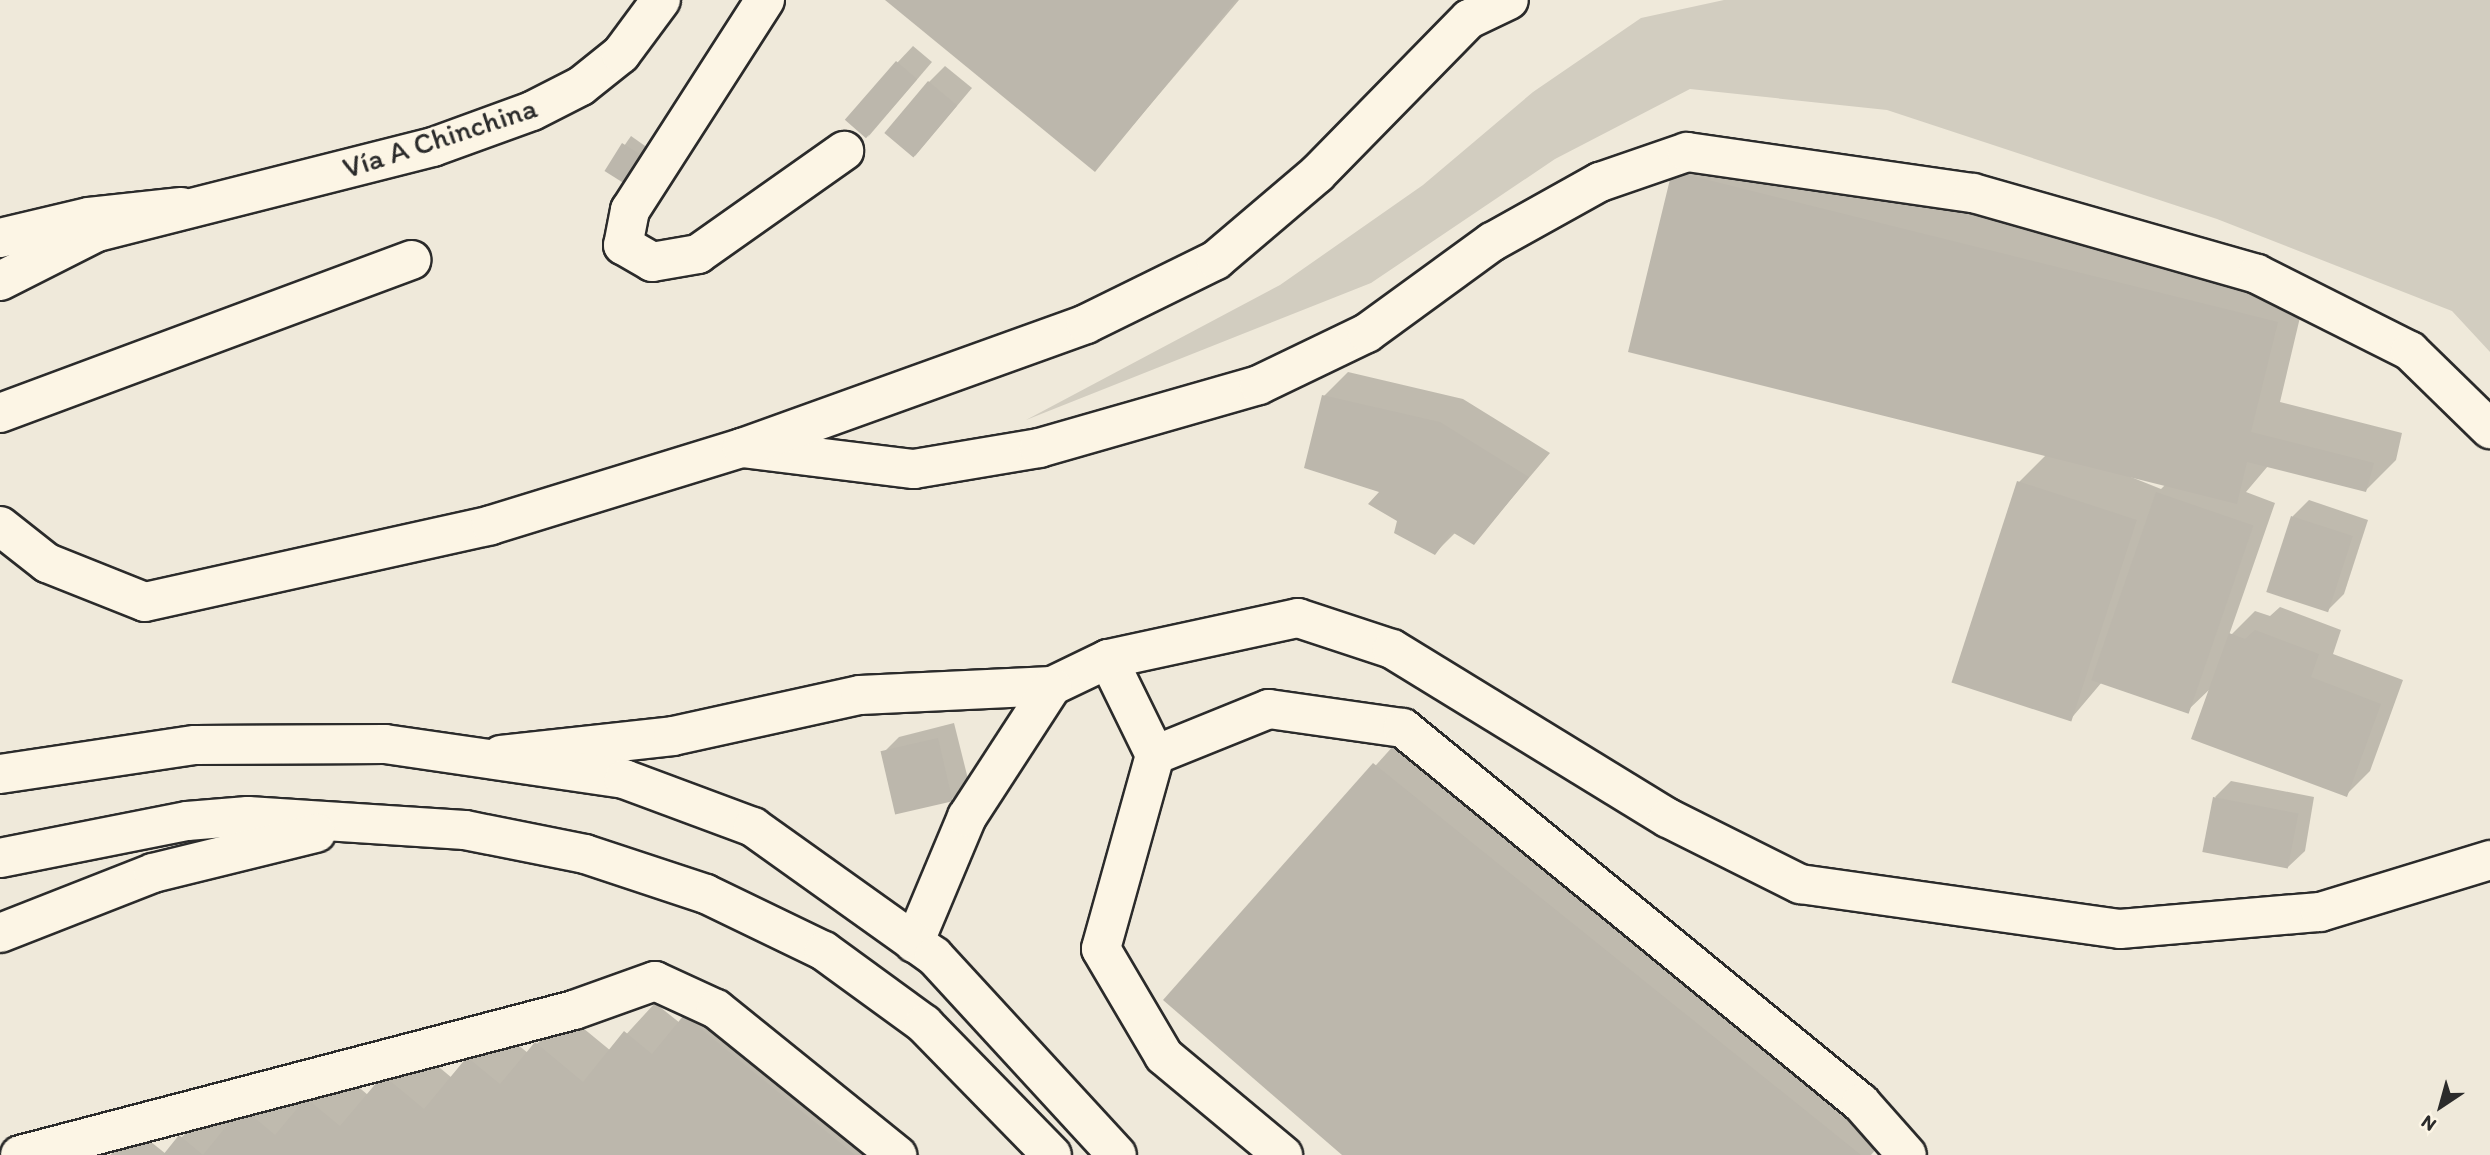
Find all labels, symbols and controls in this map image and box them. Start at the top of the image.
street label: Vía A Chinchina [338,90,542,186]
north arrow [2406,1071,2476,1141]
text: N [2416,1110,2440,1136]

